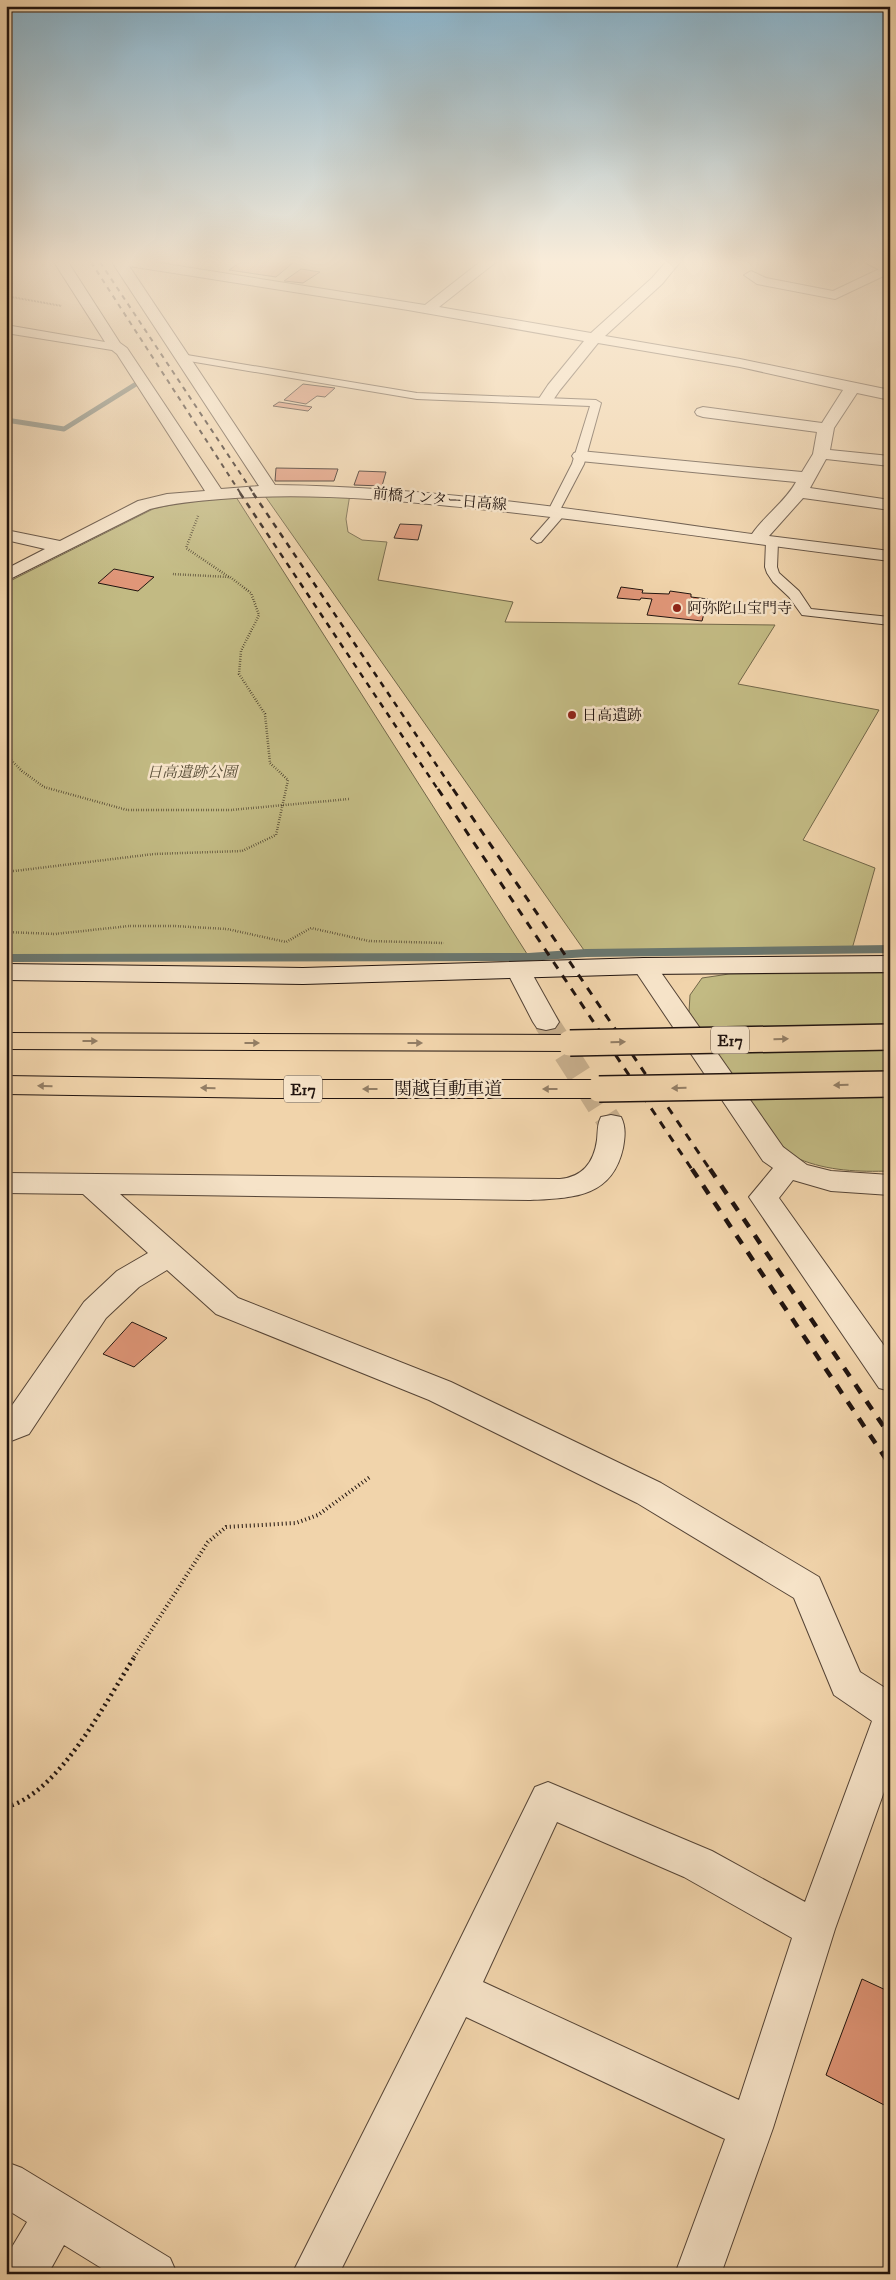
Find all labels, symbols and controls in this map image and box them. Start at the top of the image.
street label: 前橋インター日高線 [372,484,508,515]
place label: 阿弥陀山宝門寺 [687,599,792,618]
marker: 阿弥陀山宝門寺 [671,602,683,614]
place label: 日高遺跡 [582,706,642,725]
marker: 日高遺跡 [566,709,578,721]
park label: 日高遺跡公園 [147,763,240,782]
road number: E17 [711,1026,749,1054]
one-way arrow [773,1035,789,1043]
one-way arrow [82,1037,98,1045]
one-way arrow [611,1038,627,1046]
one-way arrow [245,1039,261,1047]
one-way arrow [407,1039,423,1047]
road number: E17 [284,1076,322,1102]
street label: 関越自動車道 [394,1079,502,1101]
one-way arrow [37,1081,53,1089]
one-way arrow [833,1081,849,1089]
one-way arrow [200,1084,216,1092]
one-way arrow [670,1084,686,1092]
one-way arrow [362,1085,378,1093]
one-way arrow [542,1085,558,1093]

